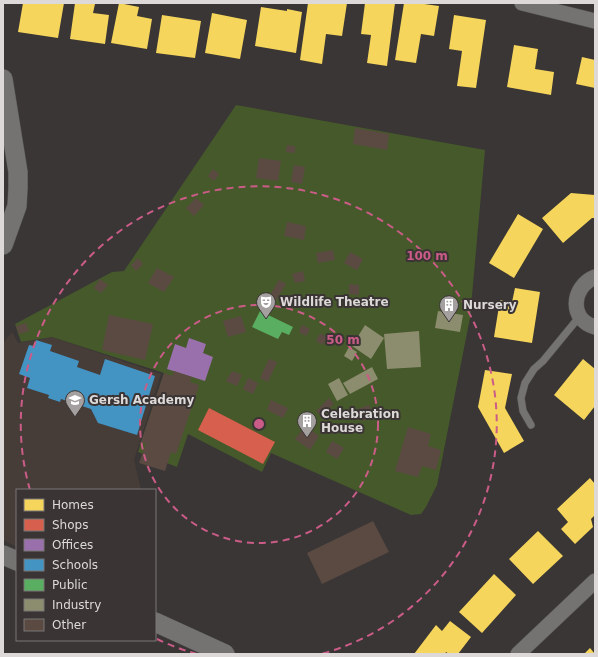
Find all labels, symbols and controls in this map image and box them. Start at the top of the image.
text: 100 m [406,249,448,263]
theatre icon: Wildlife Theatre [255,291,277,319]
building icon: Nursery [438,294,460,322]
place label: Wildlife Theatre [280,295,389,309]
place label: Nursery [463,298,517,312]
text: 50 m [326,333,360,347]
school or university icon: Gersh Academy [64,389,86,417]
place label: Gersh Academy [89,393,195,407]
place label: Celebration House [321,407,399,435]
building icon: Celebration House [296,410,318,438]
centre of rings [252,417,266,431]
legend [16,489,156,641]
text: Homes [52,498,94,512]
text: Shops [52,518,88,532]
text: Offices [52,538,93,552]
text: Schools [52,558,98,572]
text: Public [52,578,88,592]
text: Industry [52,598,101,612]
text: Other [52,618,86,632]

